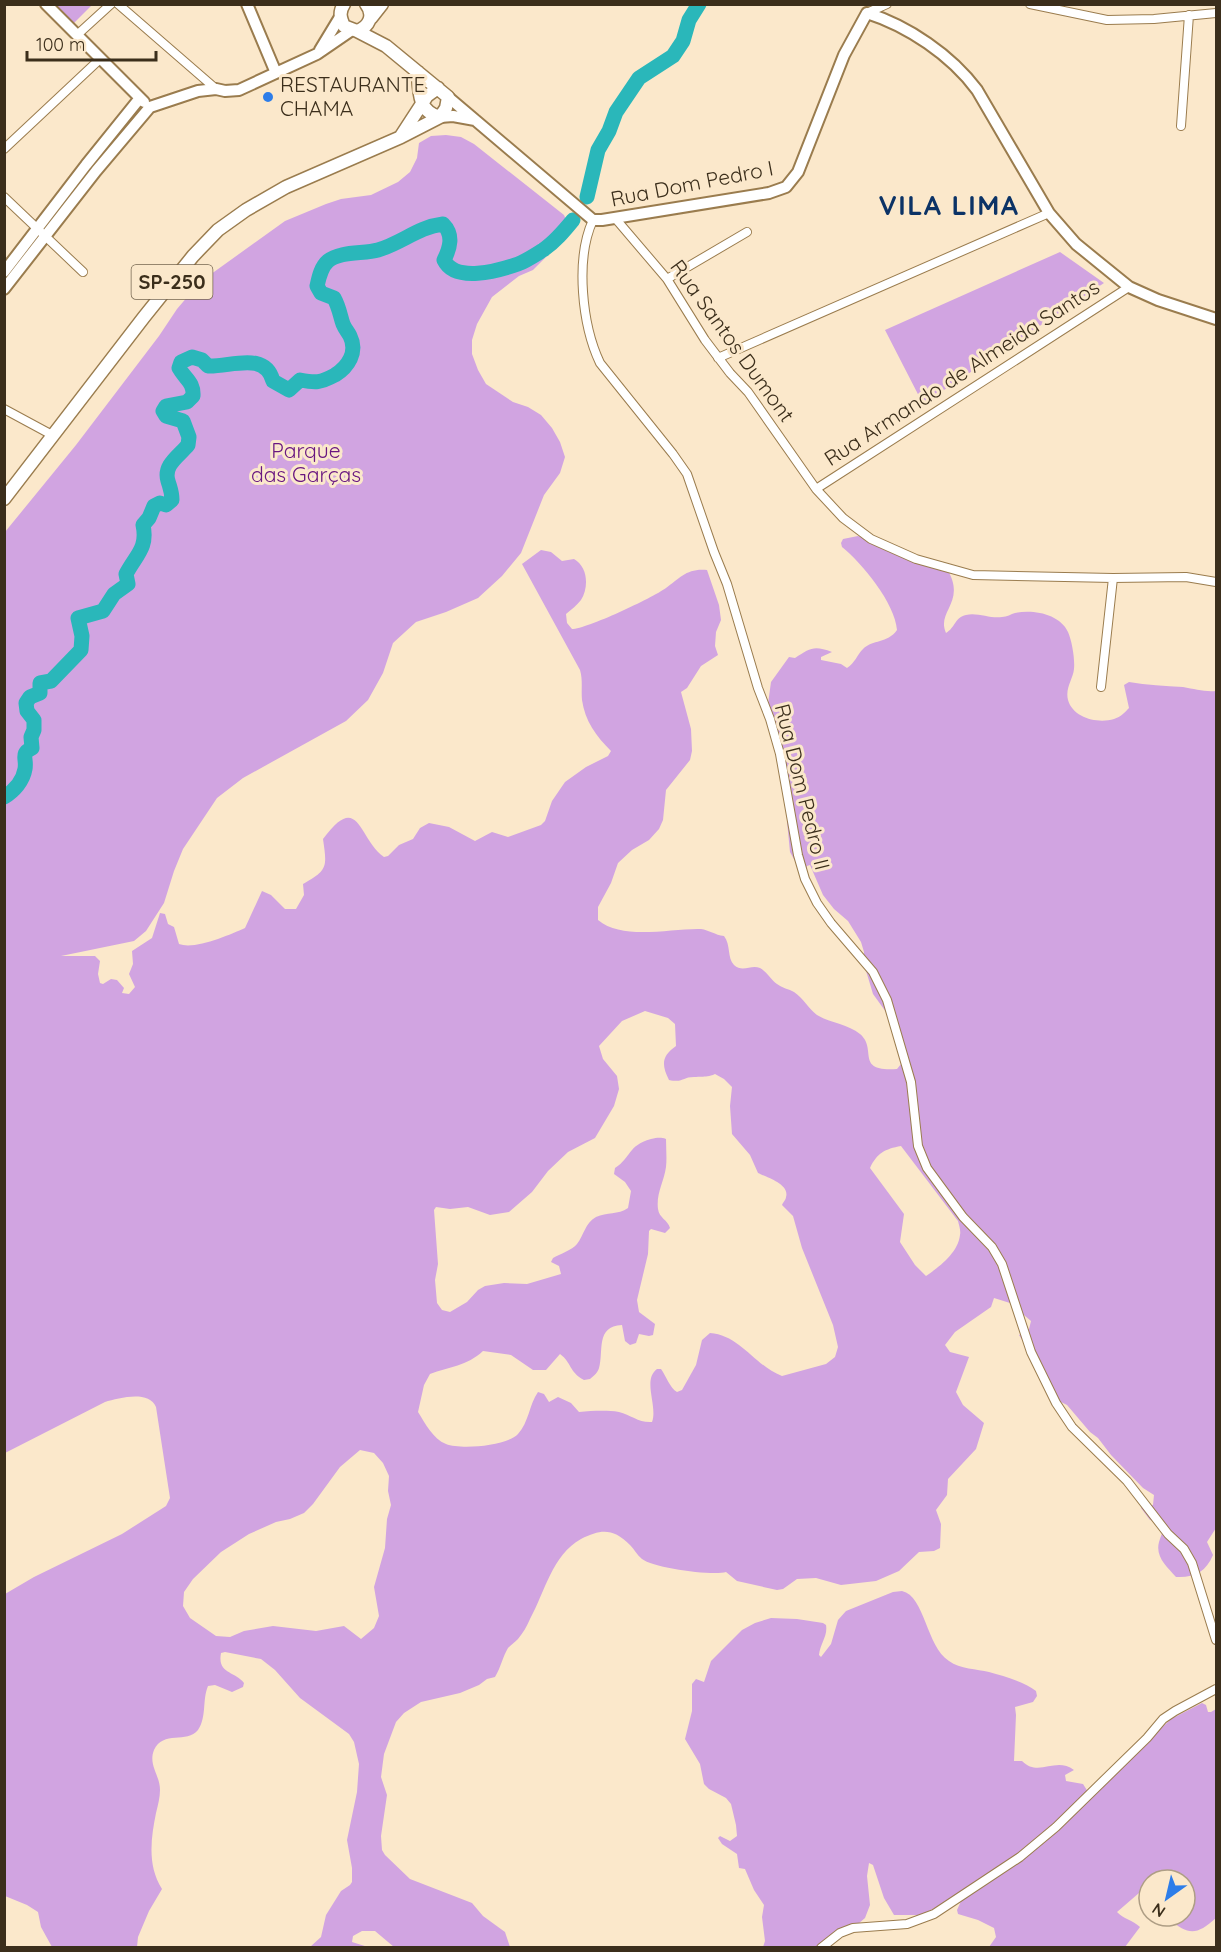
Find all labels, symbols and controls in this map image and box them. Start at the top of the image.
scale bar [27,24,156,62]
text: 100 m [36,33,85,56]
place label: RESTAURANTE CHAMA [280,71,425,121]
marker: RESTAURANTE CHAMA [261,90,275,104]
street label: Rua Dom Pedro I [608,154,775,212]
district label: VILA LIMA [878,188,1020,222]
street label: Rua Santos Dumont [665,254,800,427]
road number: SP-250 [132,265,213,299]
street label: Rua Armando de Almeida Santos [819,273,1104,471]
park label: Parque das Garças [251,437,361,487]
street label: Rua Dom Pedro II [770,701,836,873]
north arrow [1137,1868,1197,1928]
text: N [1148,1899,1169,1922]

